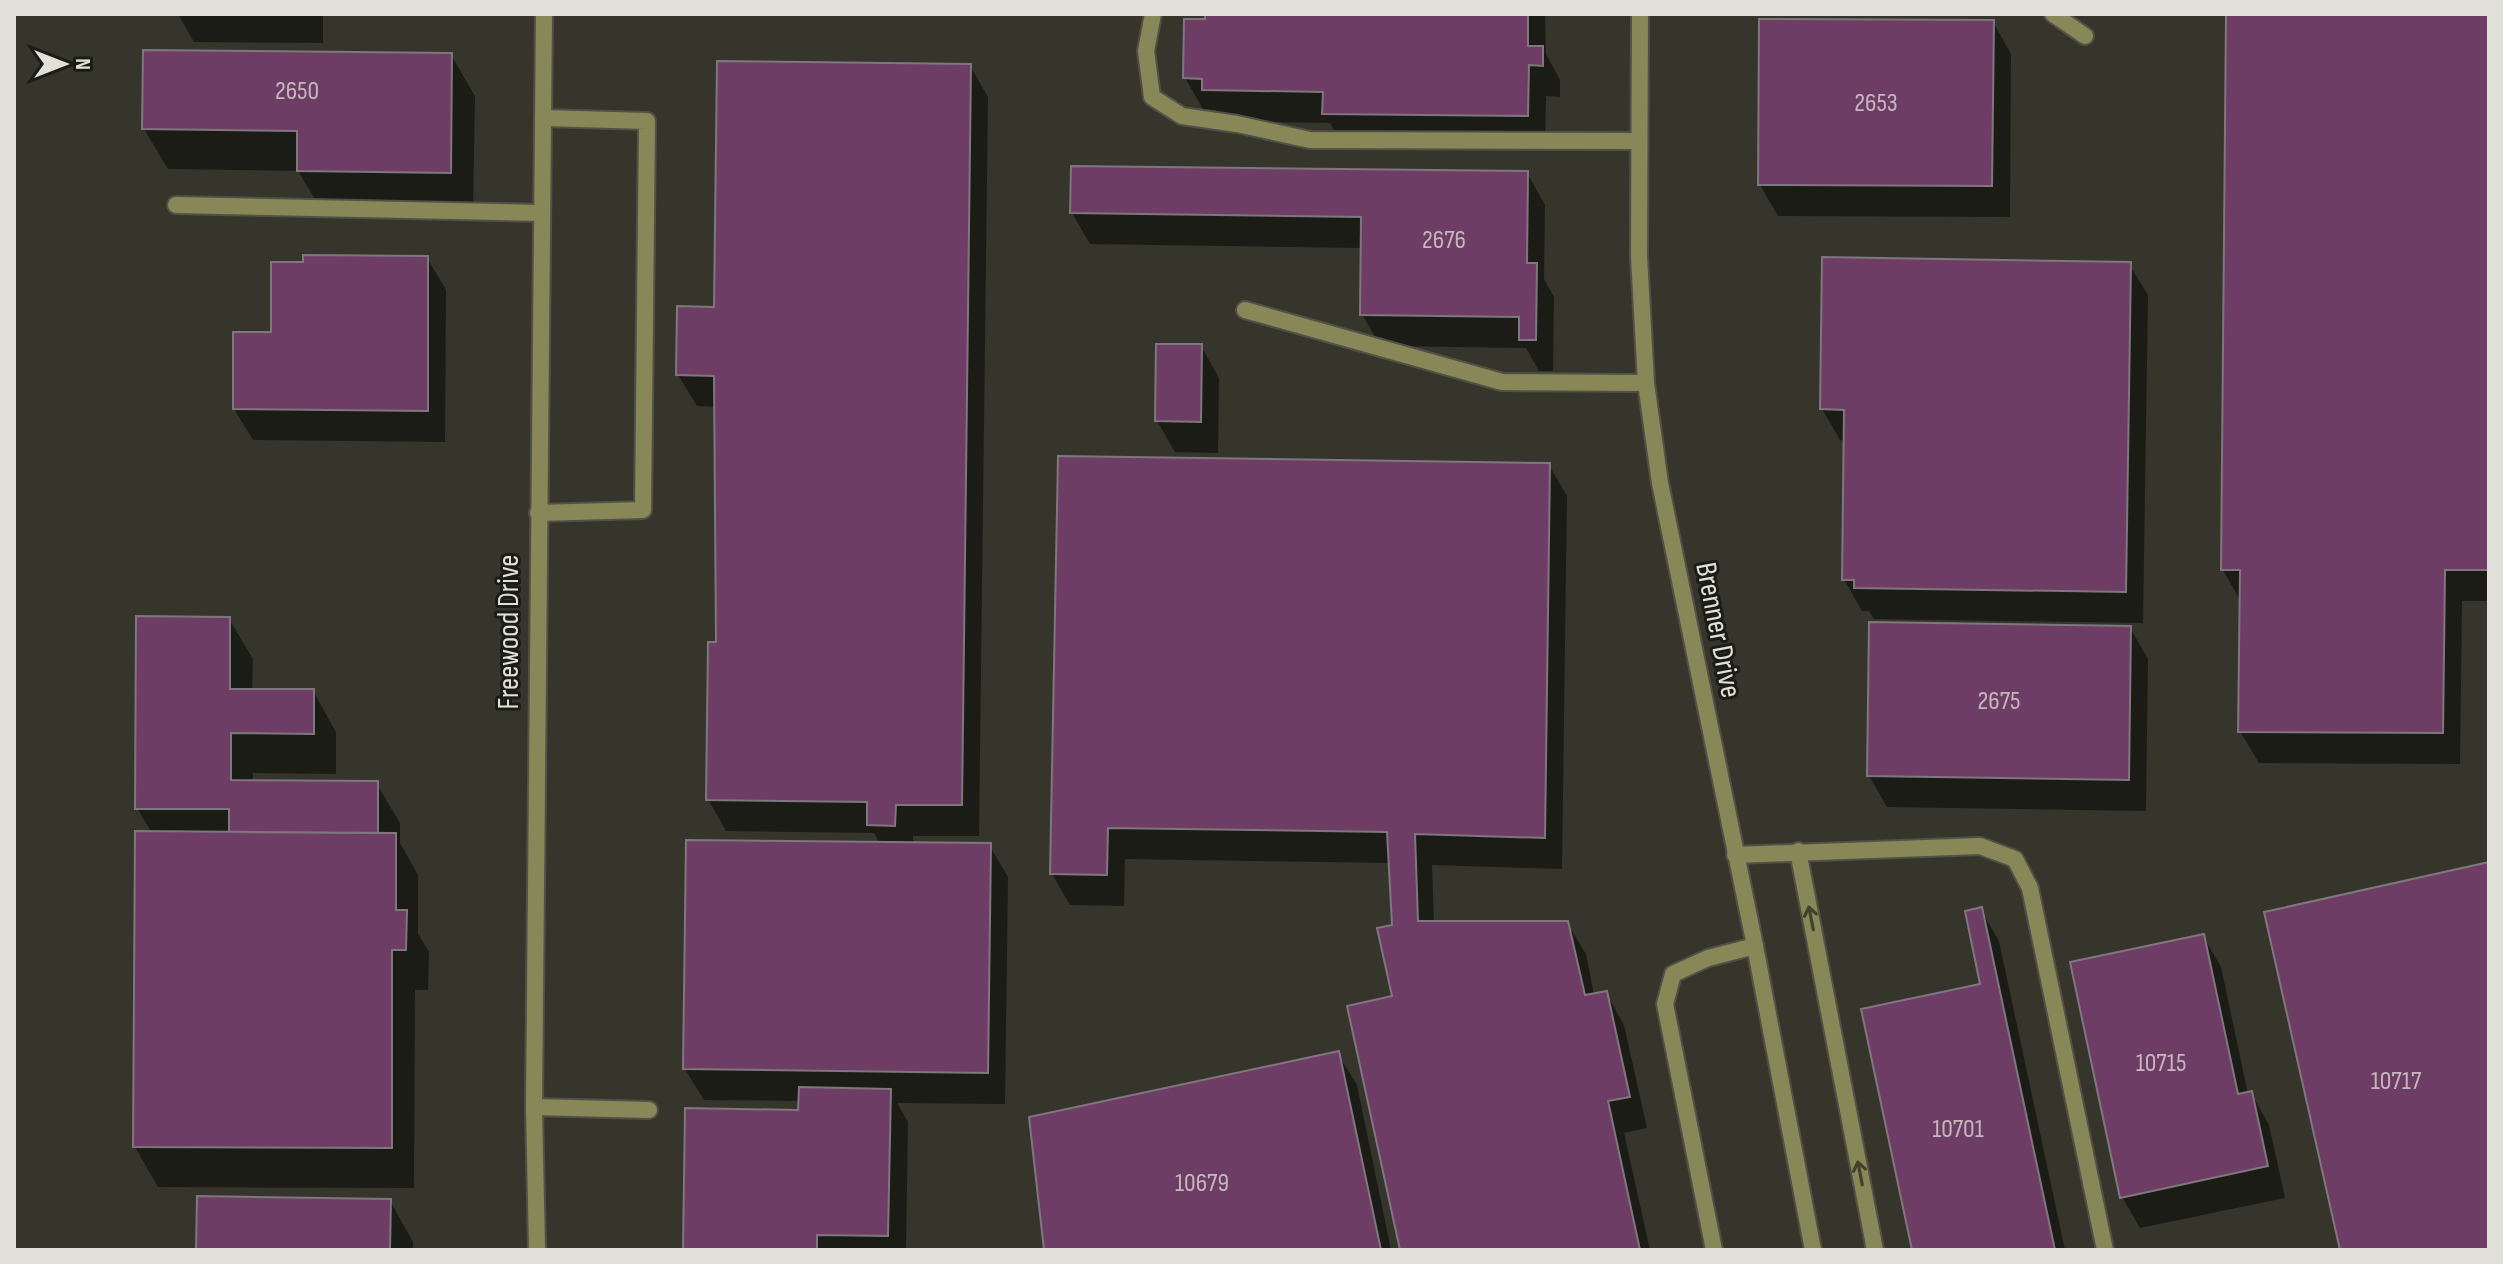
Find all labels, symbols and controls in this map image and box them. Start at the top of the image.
north arrow [24,24,104,104]
text: N [69,58,96,70]
house number: 2650 [275,76,319,107]
house number: 2653 [1854,88,1898,119]
house number: 2676 [1422,225,1466,256]
street label: Freewood Drive [491,555,527,709]
street label: Brenner Drive [1687,559,1749,701]
house number: 2675 [1978,686,2020,717]
one-way arrow [1803,906,1818,931]
house number: 10715 [2136,1048,2186,1079]
house number: 10717 [2371,1066,2422,1097]
house number: 10701 [1932,1114,1984,1145]
one-way arrow [1852,1161,1867,1187]
house number: 10679 [1175,1168,1229,1199]

